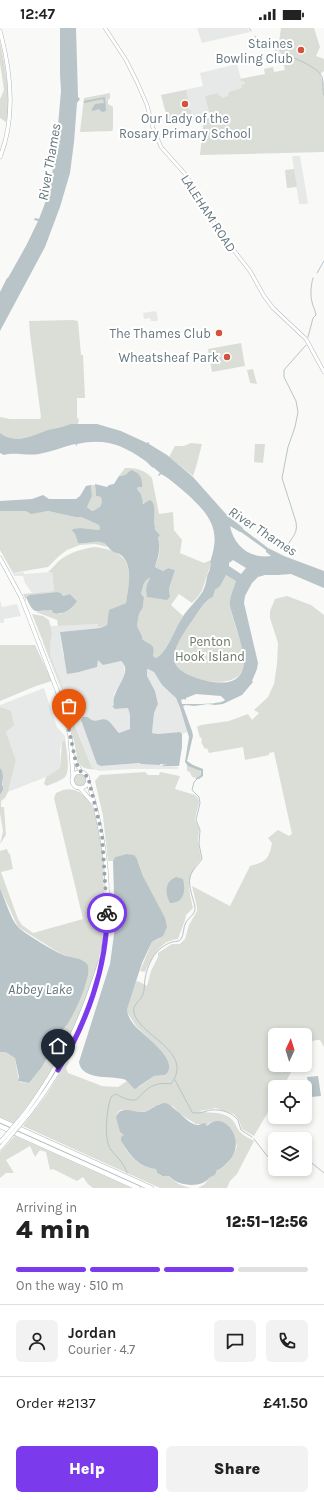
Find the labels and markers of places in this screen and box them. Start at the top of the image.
place label: Staines Bowling Club [215,36,293,66]
marker: Staines Bowling Club [296,45,306,55]
marker: Our Lady of the Rosary Primary School [180,99,190,109]
place label: Our Lady of the Rosary Primary School [119,111,251,141]
place label: The Thames Club [109,326,211,341]
marker: The Thames Club [214,328,224,338]
place label: Wheatsheaf Park [118,350,219,365]
marker: Wheatsheaf Park [222,352,232,362]
pin [52,689,86,730]
pin [41,1029,75,1070]

